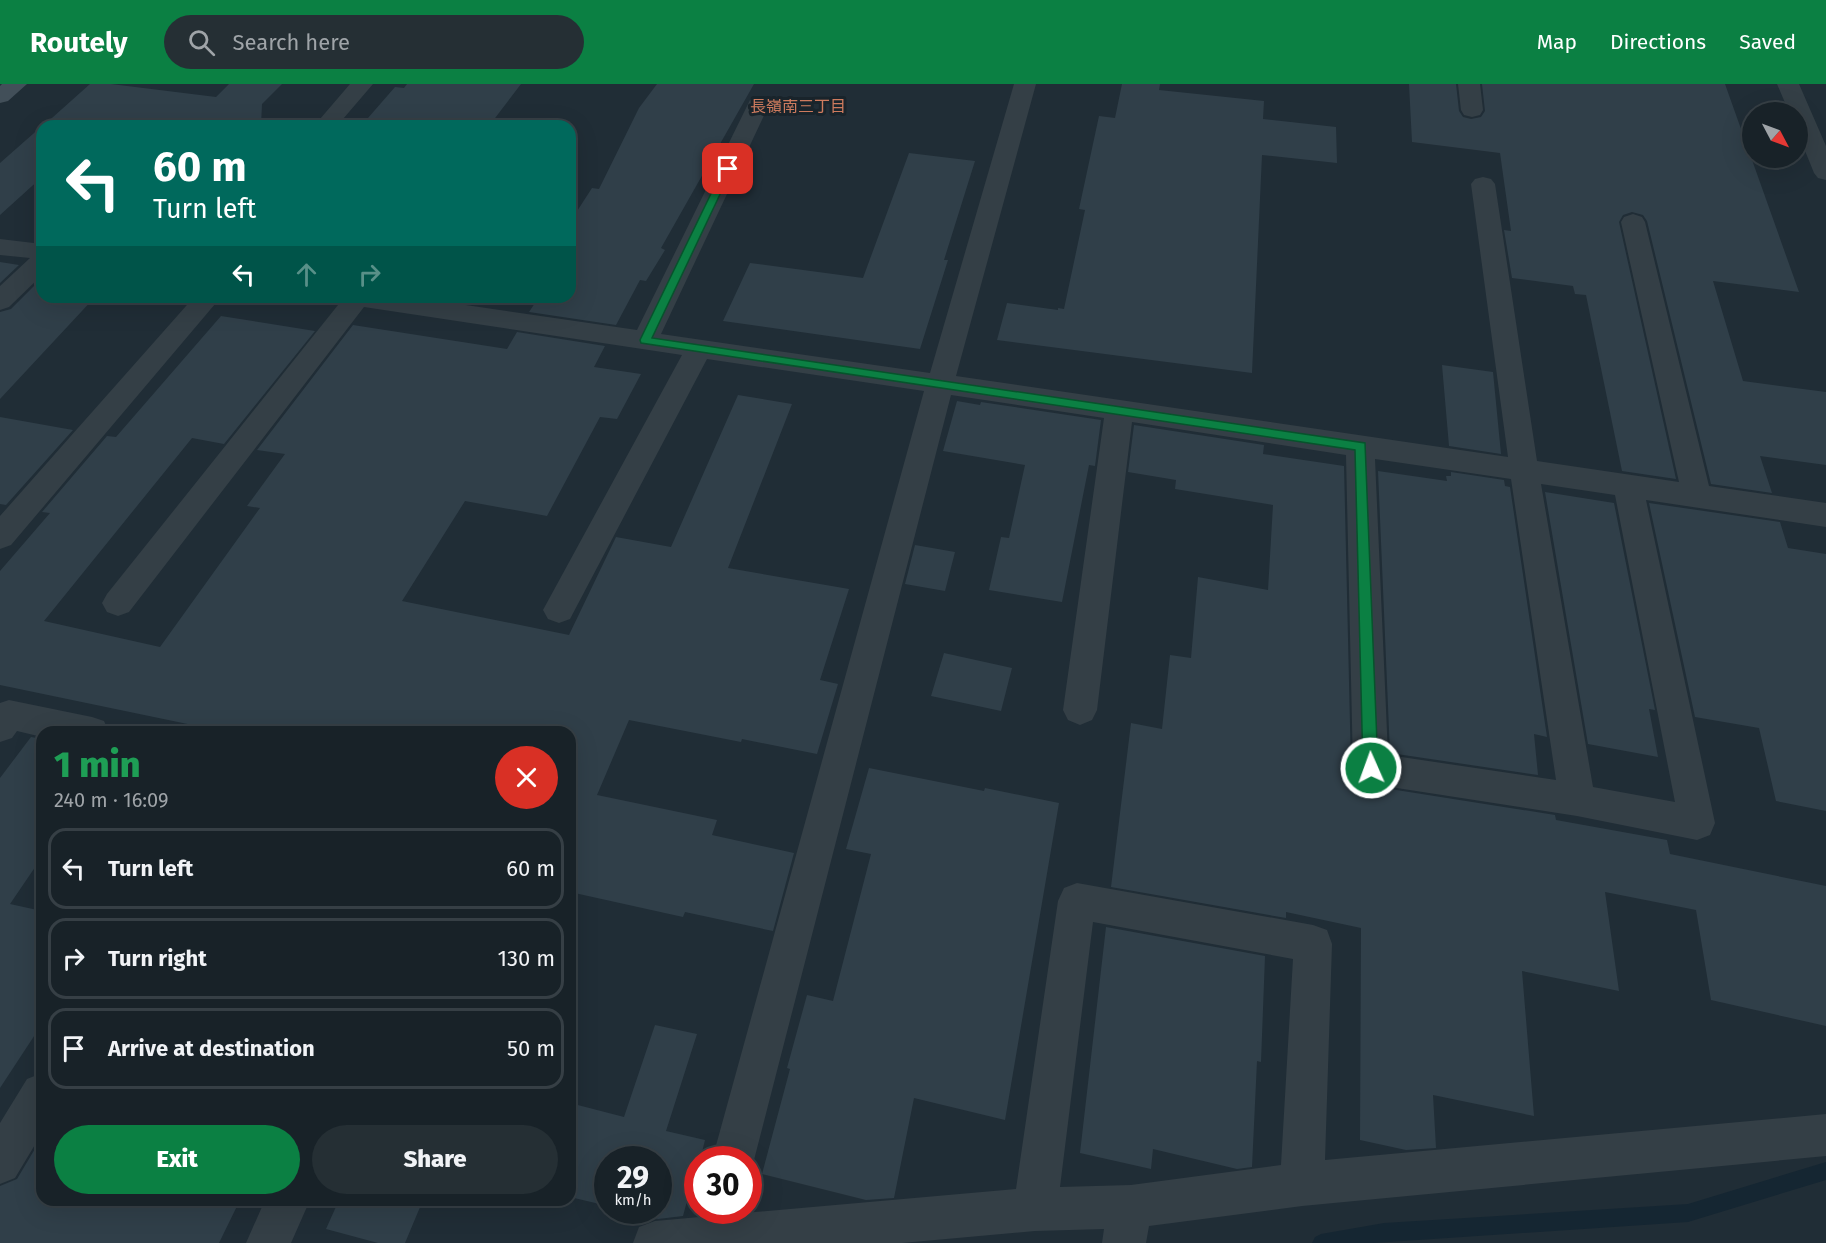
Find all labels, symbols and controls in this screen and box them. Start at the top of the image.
search box [164,15,584,69]
text: Routely [30,26,128,59]
icon: search [185,26,218,59]
text: Search here [233,29,350,56]
text: Map [1537,29,1577,55]
text: Directions [1610,29,1706,55]
text: Saved [1739,29,1796,55]
district label: 長嶺南三丁目 [750,97,846,116]
north arrow [1742,102,1808,168]
map controls [1742,102,1808,168]
text: 60 m [153,142,247,192]
pin [702,143,753,194]
icon: left [54,144,132,222]
icon: arrive [711,152,744,185]
text: Turn left [153,193,256,225]
icon: left [227,258,260,291]
icon: ahead [290,258,323,291]
icon: right [353,258,386,291]
position arrow [1339,736,1403,800]
text: 1 min [54,743,140,787]
button: close [495,746,558,809]
text: 240 m · 16:09 [54,788,169,812]
icon: left [57,852,90,885]
text: Turn left [108,855,193,882]
text: 60 m [506,855,555,882]
icon: right [57,942,90,975]
text: Turn right [108,945,207,972]
text: 130 m [498,945,555,972]
icon: arrive [57,1032,90,1065]
text: Arrive at destination [108,1035,315,1062]
text: 50 m [507,1035,555,1062]
button: Exit [54,1125,300,1194]
button: Share [312,1125,558,1194]
speed limit sign: 30 [684,1146,762,1224]
text: 29 [617,1160,649,1196]
text: km/h [614,1191,652,1209]

